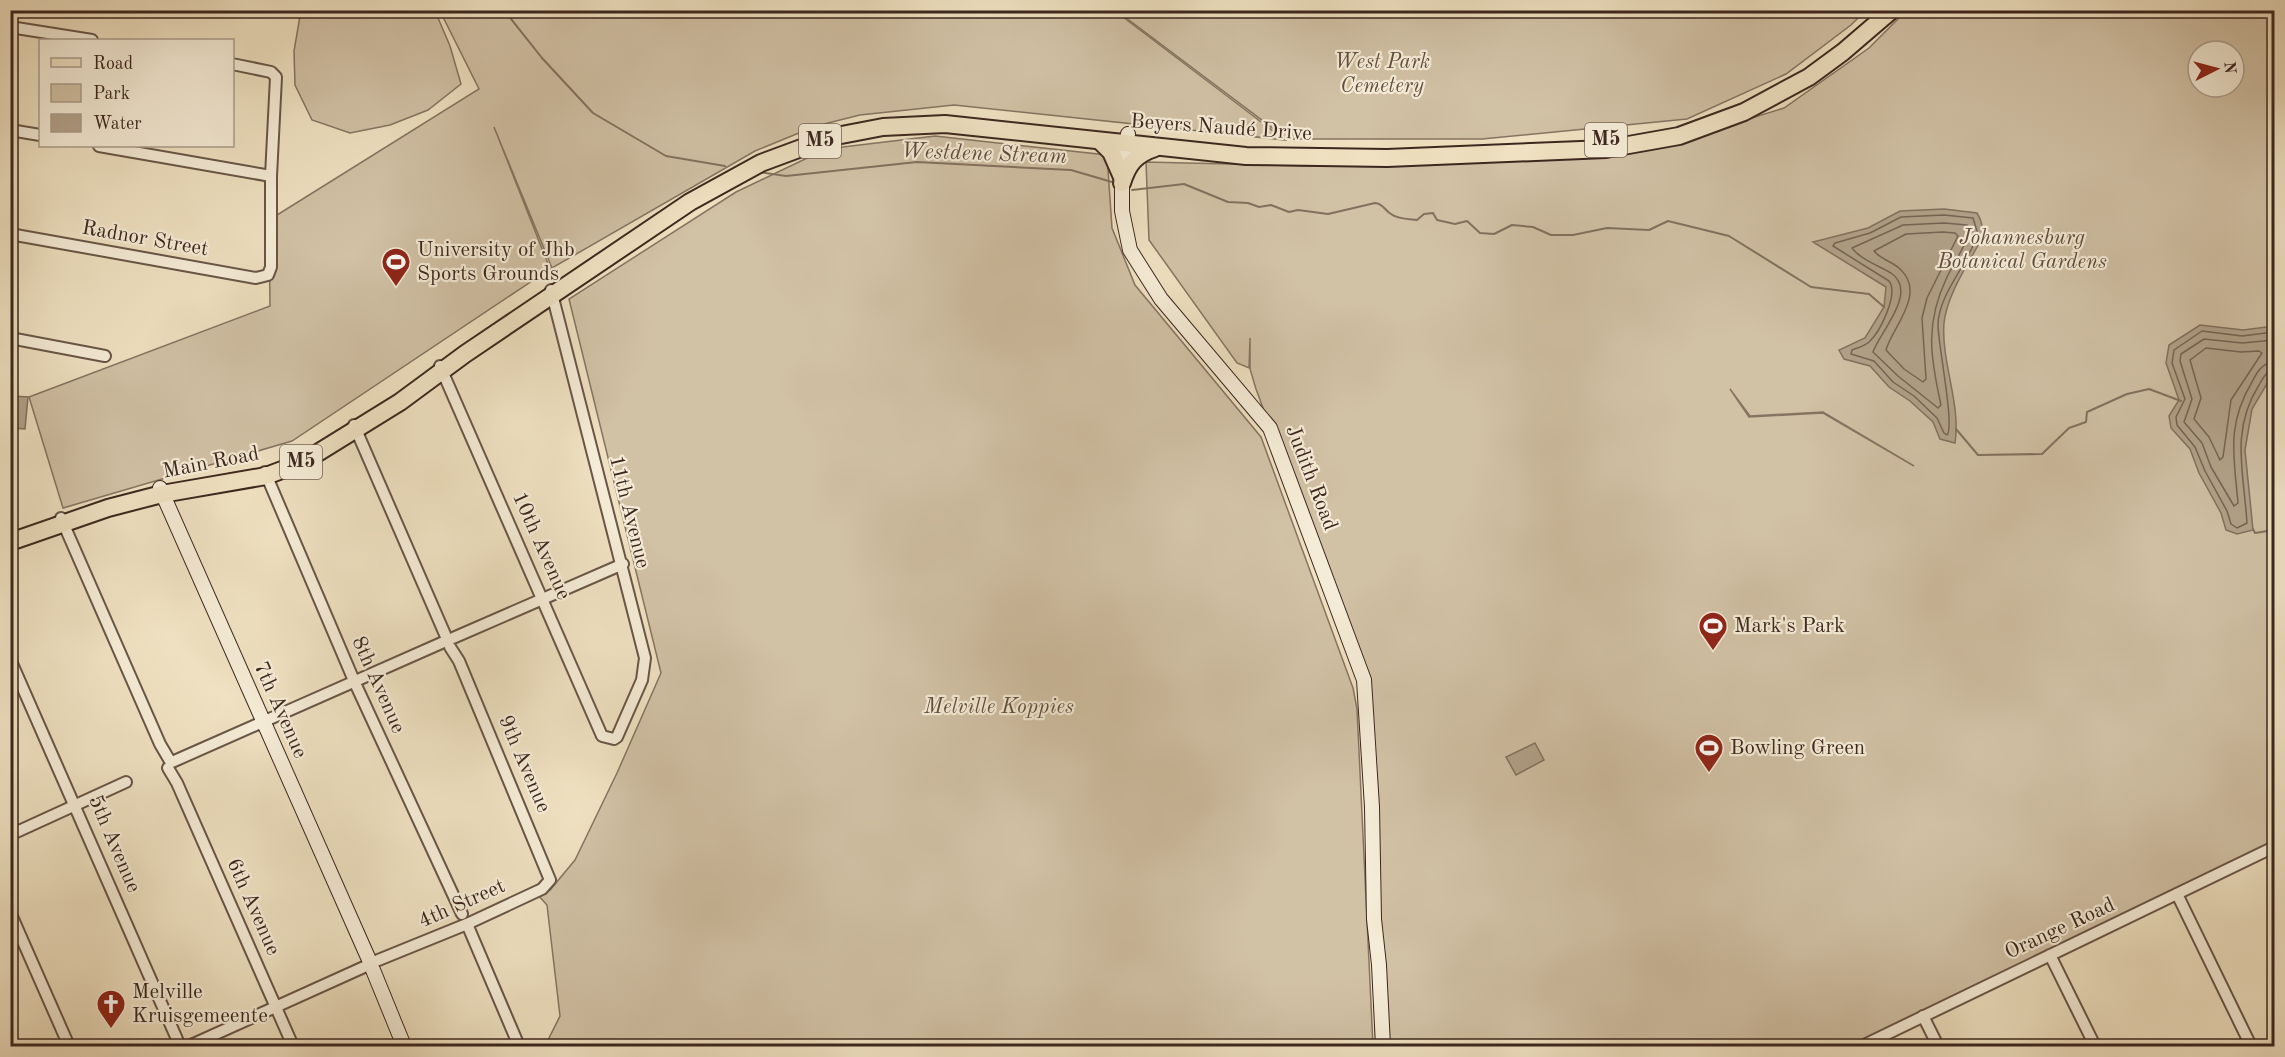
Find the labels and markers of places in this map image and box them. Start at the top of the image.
place label: University of Jhb Sports Grounds [417,240,575,285]
sports icon: University of Jhb Sports Grounds [380,246,412,288]
sports icon: Mark's Park [1697,610,1729,652]
place label: Mark's Park [1734,616,1845,637]
sports icon: Bowling Green [1693,732,1725,774]
place label: Bowling Green [1730,738,1865,759]
place label: Melville Kruisgemeente [132,982,268,1027]
church icon: Melville Kruisgemeente [95,988,127,1030]

